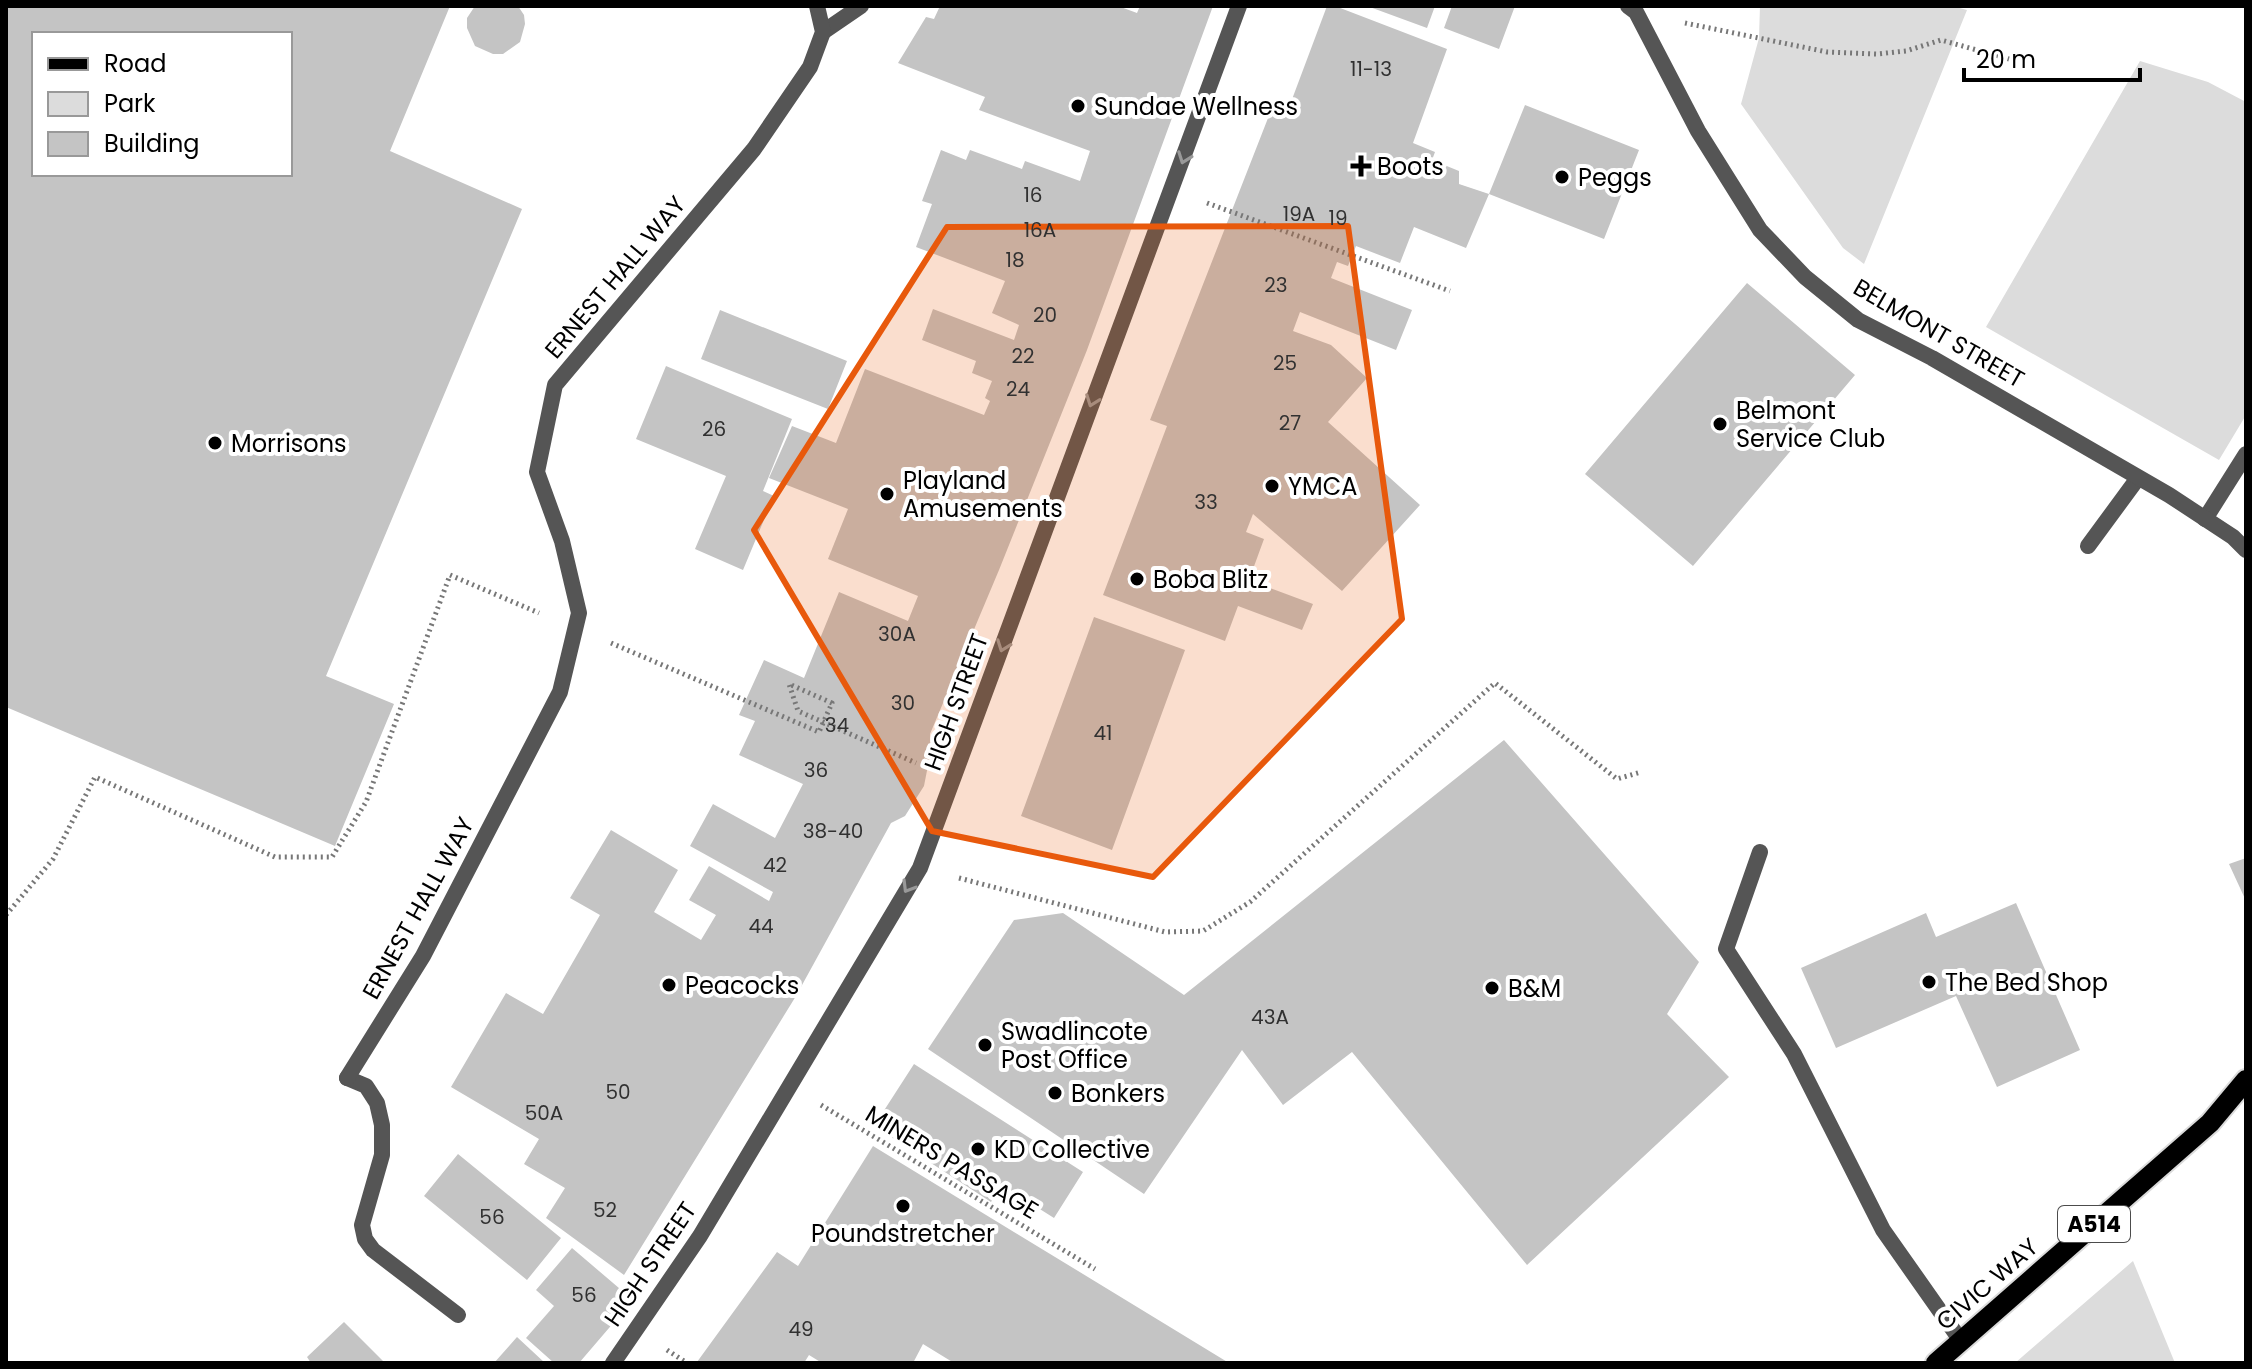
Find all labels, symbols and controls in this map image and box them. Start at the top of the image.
legend [32,32,292,176]
scale bar [1964,32,2140,82]
text: 20 m [1976,43,2036,76]
text: Road [104,47,166,80]
house number: 11-13 [1350,55,1392,83]
text: Park [104,87,156,120]
place label: Sundae Wellness [1094,90,1298,123]
marker: Sundae Wellness [1069,97,1087,115]
text: Building [104,127,200,160]
one-way arrow [1177,150,1194,164]
place label: Boots [1377,150,1444,183]
marker: Boots [1352,157,1370,175]
place label: Peggs [1578,161,1652,194]
marker: Peggs [1553,168,1571,186]
house number: 16 [1023,181,1043,209]
street label: ERNEST HALL WAY [537,189,693,365]
house number: 19A [1283,200,1315,228]
house number: 19 [1329,204,1348,232]
house number: 16A [1024,216,1056,244]
house number: 18 [1005,246,1025,274]
house number: 23 [1264,271,1288,299]
street label: BELMONT STREET [1847,271,2031,395]
house number: 20 [1033,301,1057,329]
house number: 22 [1012,342,1035,370]
house number: 25 [1273,349,1297,377]
house number: 24 [1006,375,1030,403]
one-way arrow [1085,394,1102,408]
place label: Belmont Service Club [1736,394,1885,455]
house number: 27 [1279,409,1301,437]
house number: 26 [702,415,726,443]
marker: Belmont Service Club [1711,415,1729,433]
place label: Morrisons [231,427,347,460]
marker: Morrisons [206,434,224,452]
place label: Playland Amusements [903,464,1063,525]
place label: YMCA [1288,470,1357,503]
marker: YMCA [1263,477,1281,495]
marker: Playland Amusements [878,485,896,503]
house number: 33 [1194,488,1218,516]
place label: Boba Blitz [1153,563,1268,596]
marker: Boba Blitz [1128,570,1146,588]
house number: 30A [878,620,916,648]
street label: HIGH STREET [916,629,996,775]
one-way arrow [996,638,1013,652]
house number: 30 [891,689,915,717]
house number: 34 [825,711,849,739]
house number: 41 [1094,719,1112,747]
house number: 36 [804,756,828,784]
street label: ERNEST HALL WAY [354,811,482,1005]
house number: 38-40 [803,817,863,845]
house number: 42 [763,851,787,879]
one-way arrow [902,879,918,893]
house number: 44 [748,912,774,940]
place label: The Bed Shop [1945,966,2108,999]
place label: Peacocks [685,969,799,1002]
place label: B&M [1508,972,1561,1005]
marker: The Bed Shop [1920,973,1938,991]
marker: Peacocks [660,976,678,994]
marker: B&M [1483,979,1501,997]
house number: 43A [1251,1003,1289,1031]
place label: Swadlincote Post Office [1001,1015,1148,1076]
marker: Swadlincote Post Office [976,1036,994,1054]
place label: Bonkers [1071,1077,1165,1110]
house number: 50 [605,1078,631,1106]
marker: Bonkers [1046,1084,1064,1102]
street label: MINERS PASSAGE [859,1097,1045,1227]
house number: 50A [525,1099,563,1127]
place label: KD Collective [994,1133,1150,1166]
marker: KD Collective [969,1140,987,1158]
street label: HIGH STREET [596,1195,704,1333]
house number: 52 [593,1196,617,1224]
marker: Poundstretcher [894,1197,912,1215]
house number: 56 [479,1203,505,1231]
road number: A514 [2058,1206,2130,1242]
place label: Poundstretcher [811,1217,995,1250]
street label: CIVIC WAY [1929,1231,2045,1337]
house number: 56 [571,1281,597,1309]
house number: 49 [788,1315,814,1343]

